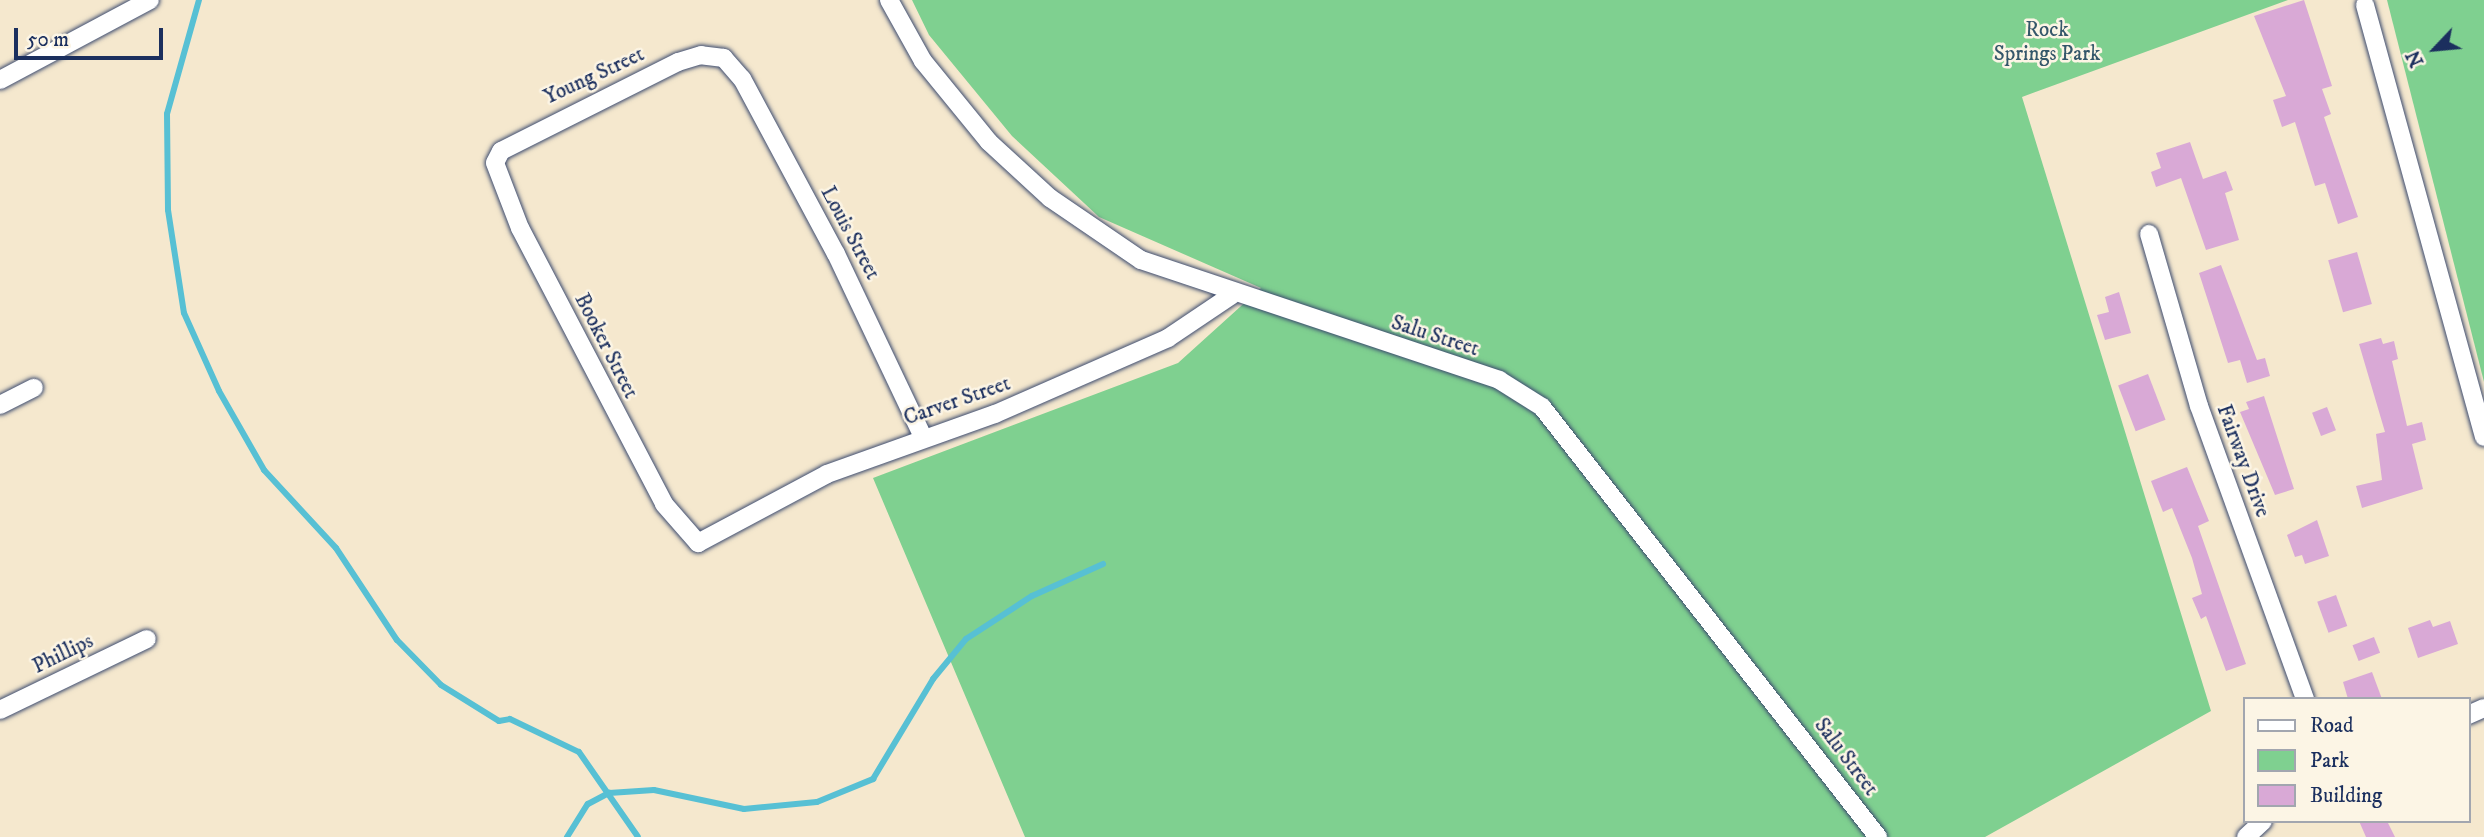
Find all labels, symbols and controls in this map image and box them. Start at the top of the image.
scale bar [18,14,166,58]
north arrow [2400,14,2470,84]
park label: Rock Springs Park [1994,17,2100,67]
text: 50 m [27,27,69,53]
street label: Young Street [540,42,648,110]
text: N [2402,46,2429,70]
street label: Louis Street [815,182,885,284]
street label: Booker Street [569,289,643,403]
street label: Salu Street [1388,310,1482,362]
street label: Carver Street [900,371,1014,431]
street label: Fairway Drive [2211,401,2275,521]
street label: Phillips [29,629,97,679]
legend [2242,697,2470,823]
street label: Salu Street [1809,713,1883,801]
text: Road [2310,713,2354,739]
text: Park [2310,748,2349,774]
text: Building [2310,783,2382,809]

